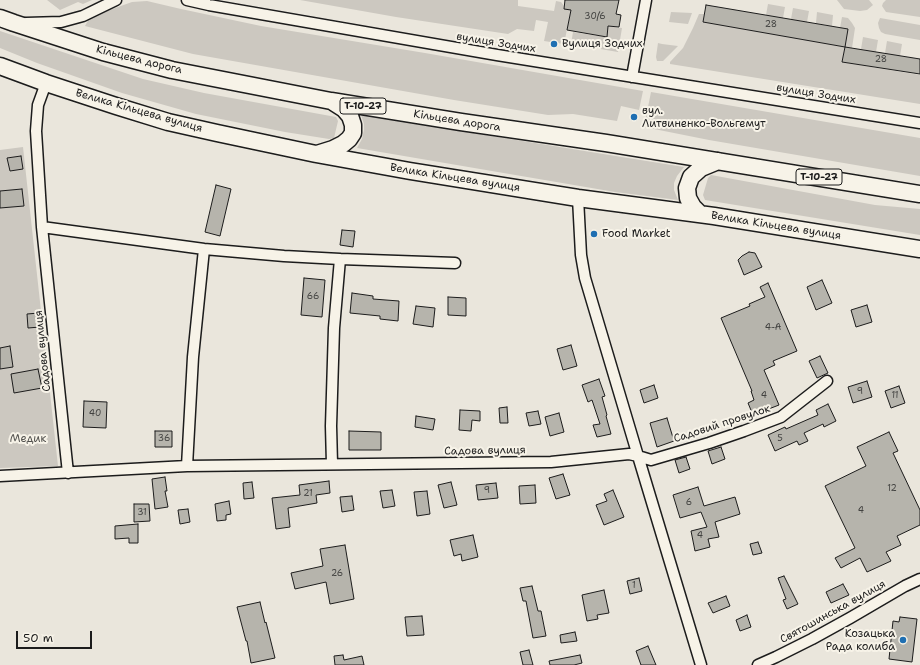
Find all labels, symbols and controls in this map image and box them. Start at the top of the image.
house number: 30/6 [584,12,606,22]
house number: 28 [765,20,777,30]
street label: вулиця Зодчих [455,30,537,56]
place label: Вулиця Зодчих [562,37,643,51]
marker: Вулиця Зодчих [549,39,559,49]
street label: Кільцева дорога [95,43,183,77]
house number: 28 [875,55,887,65]
street label: вулиця Зодчих [775,81,857,107]
street label: Велика Кільцева вулиця [74,87,204,135]
road number: Т-10-27 [340,98,386,114]
place label: вул. Литвиненко-Вольгемут [642,104,766,130]
street label: Кільцева дорога [412,108,502,134]
marker: вул. Литвиненко-Вольгемут [629,112,639,122]
street label: Велика Кільцева вулиця [389,161,521,195]
road number: Т-10-27 [796,169,842,185]
street label: Велика Кільцева вулиця [710,209,842,243]
place label: Food Market [602,227,671,241]
marker: Food Market [589,229,599,239]
house number: 66 [307,292,319,302]
street label: Садова вулиця [32,310,54,392]
house number: 4-А [765,323,781,333]
house number: 9 [857,387,863,397]
house number: 4 [761,391,767,401]
house number: 11 [891,391,899,401]
street label: Садовий провулок [672,402,772,446]
house number: 40 [89,409,101,419]
park label: Медик [10,432,46,446]
house number: 36 [158,434,170,444]
house number: 5 [777,434,783,444]
street label: Садова вулиця [444,444,526,458]
house number: 12 [887,484,897,494]
house number: 9 [484,486,490,496]
house number: 21 [303,489,313,499]
house number: 6 [686,498,692,508]
house number: 4 [858,506,864,516]
house number: 31 [137,508,147,518]
house number: 4 [697,531,703,541]
house number: 26 [331,569,343,579]
street label: Святошинська вулиця [778,577,888,647]
house number: 1 [632,581,636,591]
scale bar [18,623,94,649]
place label: Козацька Рада колиба [826,627,895,653]
text: 50 m [23,630,53,646]
marker: Козацька Рада колиба [898,635,908,645]

